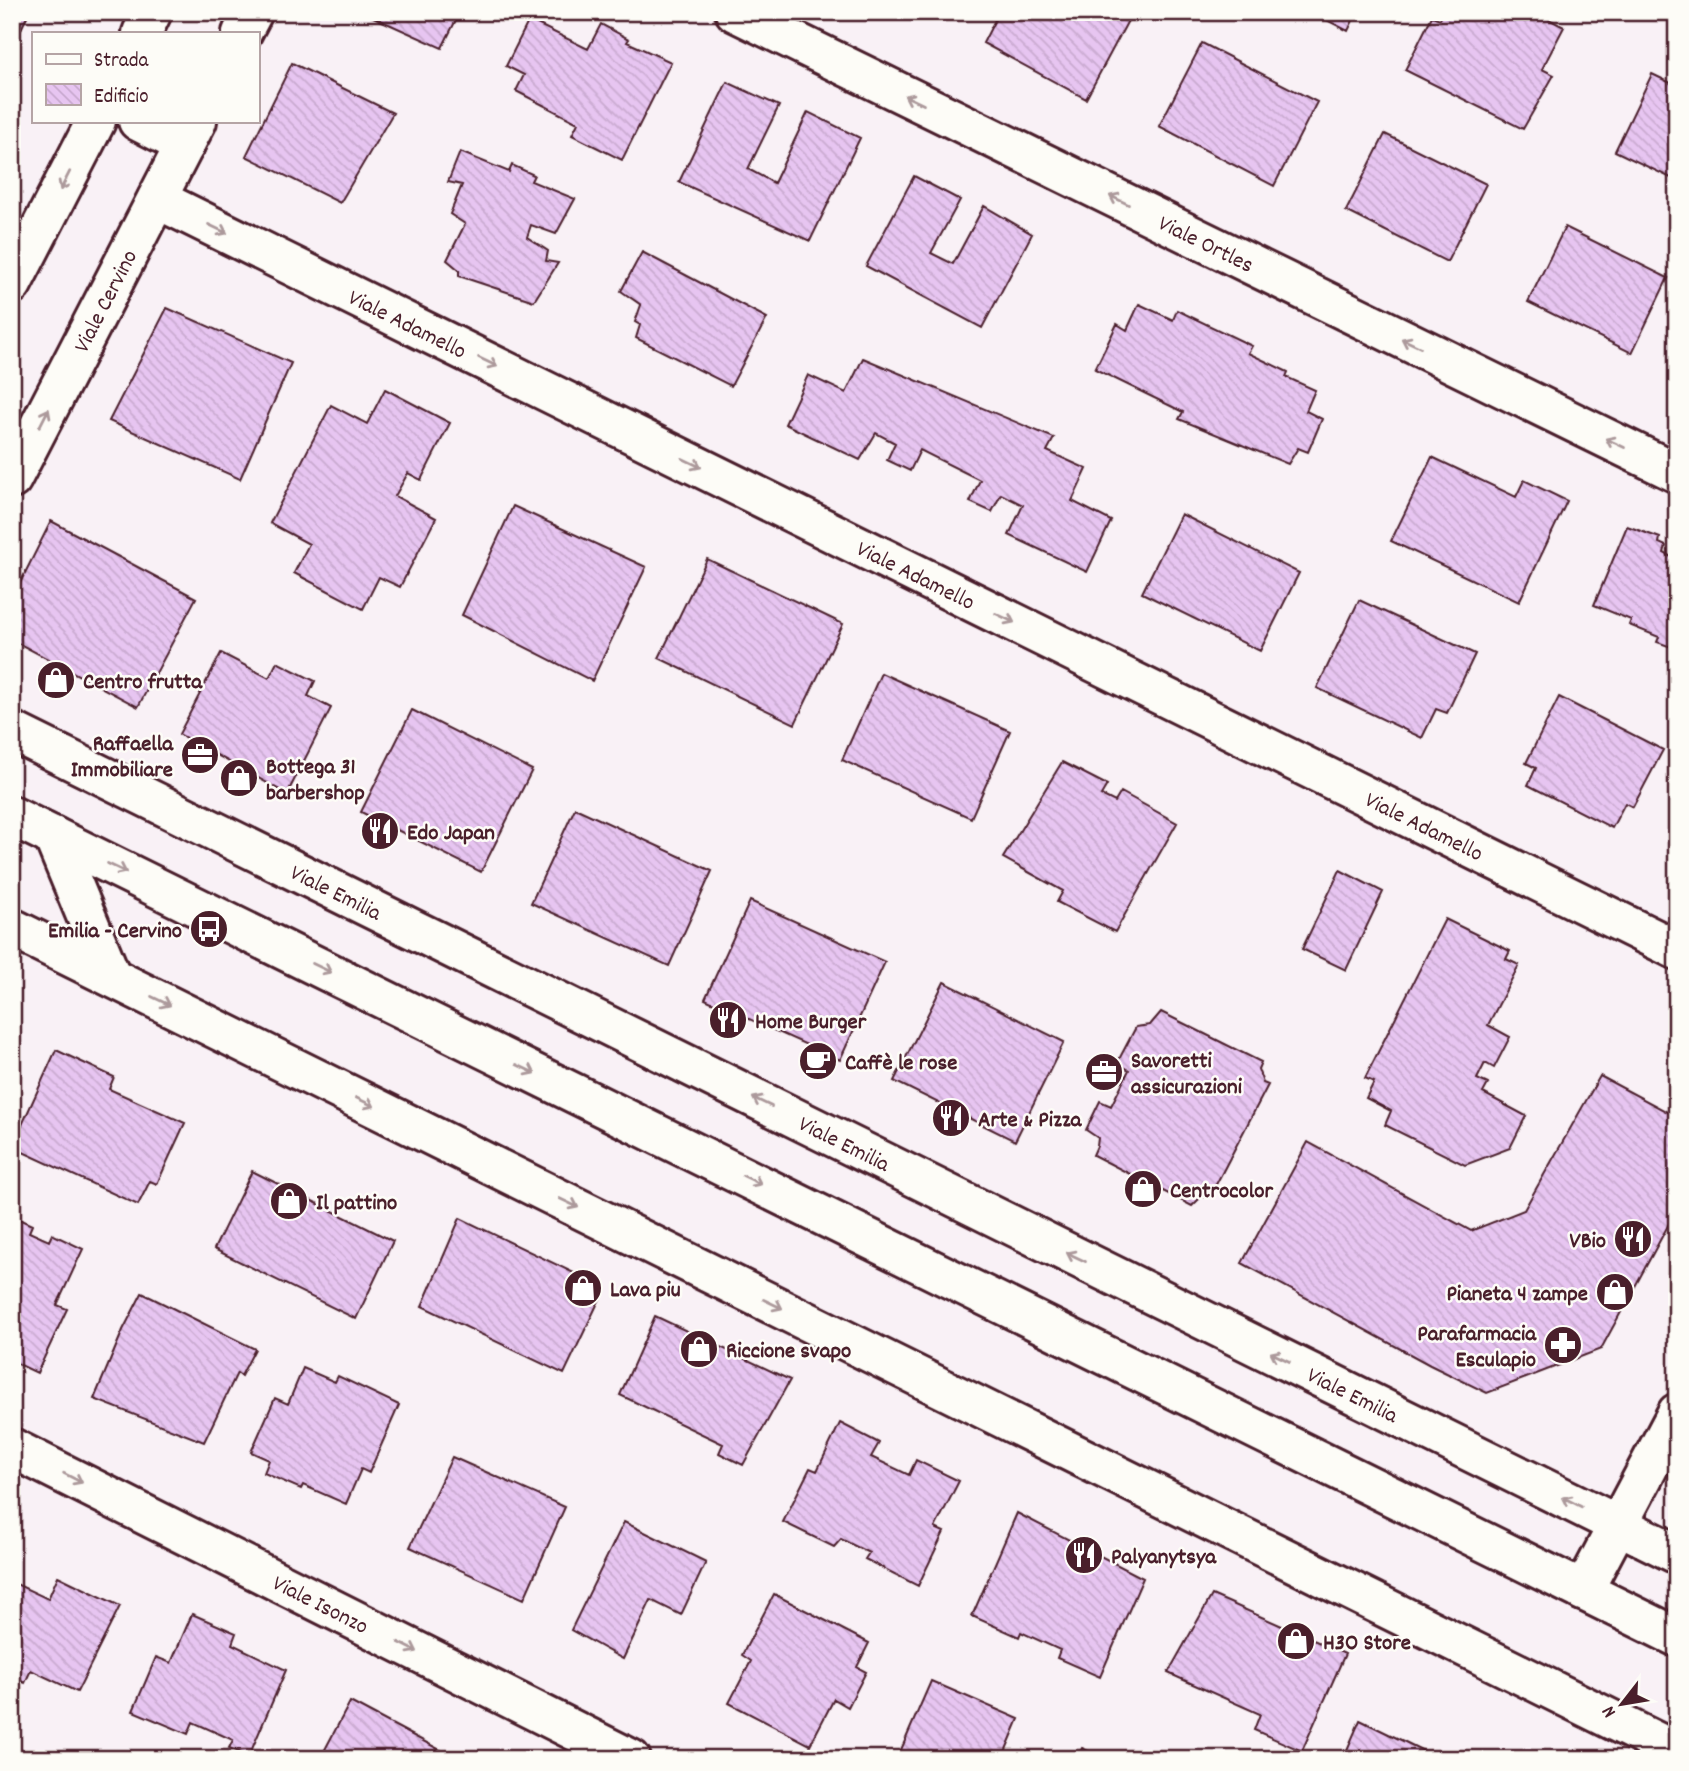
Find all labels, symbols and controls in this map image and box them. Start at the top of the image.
legend [32,32,259,122]
text: Strada [94,47,149,77]
text: Edificio [94,83,149,113]
one-way arrow [904,93,925,107]
one-way arrow [58,171,72,191]
one-way arrow [1109,193,1130,207]
street label: Viale Ortles [1152,209,1258,283]
one-way arrow [207,223,228,236]
street label: Viale Cervino [67,245,148,359]
street label: Viale Adamello [342,283,471,369]
one-way arrow [1401,336,1422,350]
one-way arrow [477,356,498,370]
one-way arrow [37,408,51,429]
one-way arrow [1605,436,1626,450]
one-way arrow [681,457,702,471]
street label: Viale Adamello [850,534,980,621]
one-way arrow [994,612,1015,626]
shop icon: Centro frutta [35,659,77,701]
place label: Centro frutta [83,667,203,700]
place label: Raffaella Immobiliare [71,729,174,788]
office icon: Raffaella Immobiliare [179,734,221,776]
place label: Bottega 31 barbershop [266,752,365,811]
shop icon: Bottega 31 barbershop [218,757,260,799]
street label: Viale Adamello [1358,785,1488,872]
restaurant icon: Edo Japan [359,810,401,852]
place label: Edo Japan [407,818,495,851]
street label: Viale Emilia [284,858,387,932]
one-way arrow [106,861,127,875]
bus stop icon: Emilia - Cervino [188,908,230,950]
place label: Emilia - Cervino [48,916,182,949]
one-way arrow [311,962,332,976]
one-way arrow [150,995,171,1009]
restaurant icon: Home Burger [707,999,749,1041]
place label: Home Burger [755,1007,867,1040]
cafe icon: Caffè le rose [797,1040,839,1082]
place label: Savoretti assicurazioni [1131,1046,1243,1105]
place label: Caffè le rose [845,1048,957,1081]
office icon: Savoretti assicurazioni [1083,1051,1125,1093]
one-way arrow [515,1062,536,1076]
one-way arrow [752,1094,773,1108]
one-way arrow [354,1096,375,1110]
restaurant icon: Arte & Pizza [930,1097,972,1139]
place label: Arte & Pizza [978,1105,1082,1138]
street label: Viale Emilia [792,1109,896,1183]
shop icon: Centrocolor [1122,1168,1164,1210]
one-way arrow [741,1174,762,1188]
place label: Centrocolor [1170,1176,1274,1209]
shop icon: Il pattino [268,1180,310,1222]
place label: Il pattino [316,1188,397,1221]
one-way arrow [558,1197,579,1211]
restaurant icon: VBio [1612,1218,1654,1260]
place label: VBio [1570,1226,1606,1259]
one-way arrow [1066,1249,1087,1263]
shop icon: Lava piu [562,1267,604,1309]
shop icon: Pianeta 4 zampe [1594,1271,1636,1313]
place label: Lava piu [610,1275,681,1308]
place label: Pianeta 4 zampe [1446,1279,1588,1312]
one-way arrow [762,1298,783,1312]
place label: Parafarmacia Esculapio [1417,1319,1537,1378]
pharmacy icon: Parafarmacia Esculapio [1542,1324,1584,1366]
shop icon: Riccione svapo [678,1328,720,1370]
place label: Riccione svapo [726,1336,851,1369]
one-way arrow [1270,1350,1291,1364]
street label: Viale Emilia [1300,1361,1404,1434]
one-way arrow [62,1472,83,1486]
one-way arrow [1562,1494,1583,1508]
restaurant icon: Palyanytsya [1063,1534,1105,1576]
place label: Palyanytsya [1111,1542,1217,1575]
street label: Viale Isonzo [266,1568,373,1644]
shop icon: H3O Store [1275,1620,1317,1662]
place label: H3O Store [1323,1628,1411,1661]
one-way arrow [397,1640,418,1654]
north arrow [1588,1670,1658,1740]
text: N [1596,1700,1624,1722]

